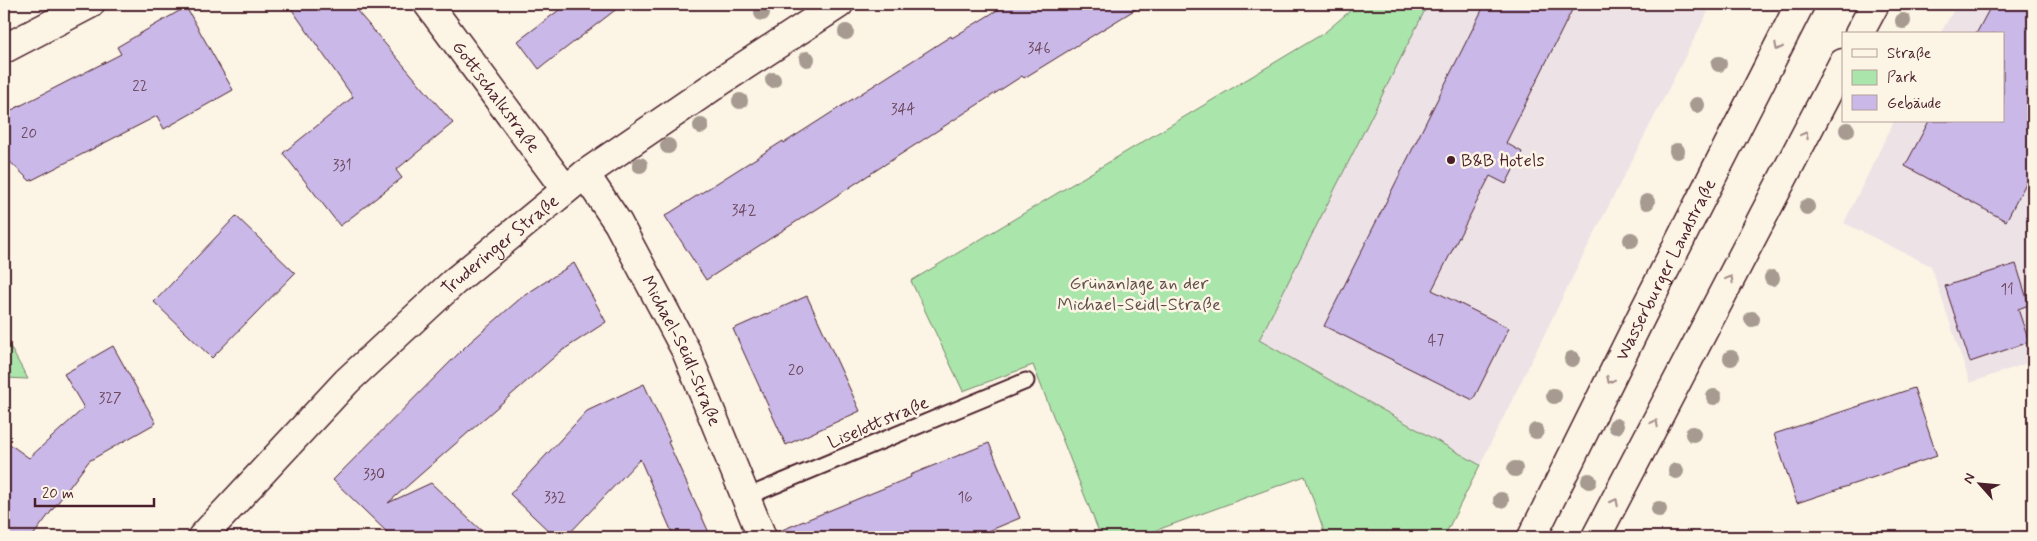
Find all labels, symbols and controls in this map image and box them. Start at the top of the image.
legend [1842,32,2004,122]
street label: Gottschalkstraße [446,36,545,158]
house number: 346 [1028,39,1050,59]
one-way arrow [1774,42,1784,51]
text: Straße [1887,44,1931,64]
text: Park [1887,68,1917,88]
house number: 22 [132,77,148,97]
text: Gebäude [1887,94,1941,114]
house number: 344 [891,100,916,120]
house number: 20 [21,124,37,144]
one-way arrow [1799,131,1809,140]
place label: B&B Hotels [1461,149,1544,173]
marker: B&B Hotels [1445,154,1457,166]
house number: 331 [333,156,351,176]
street label: Wasserburger Landstraße [1610,175,1722,365]
street label: Truderinger Straße [436,189,564,301]
house number: 342 [732,201,756,221]
street label: Michael-Seidl-Straße [635,272,726,430]
park label: Grünanlage an der Michael-Seidl-Straße [1057,272,1221,317]
one-way arrow [1724,275,1734,284]
house number: 11 [2000,280,2014,300]
house number: 47 [1428,331,1445,351]
house number: 20 [788,361,804,381]
one-way arrow [1606,374,1616,383]
house number: 327 [98,389,122,409]
street label: Liselottstraße [824,391,933,455]
one-way arrow [1649,420,1659,429]
north arrow [1954,458,2004,508]
house number: 330 [363,465,385,485]
text: N [1959,470,1979,487]
scale bar [35,476,154,508]
text: 20 m [42,484,74,504]
house number: 332 [544,488,566,508]
house number: 16 [957,488,973,508]
one-way arrow [1608,498,1619,507]

